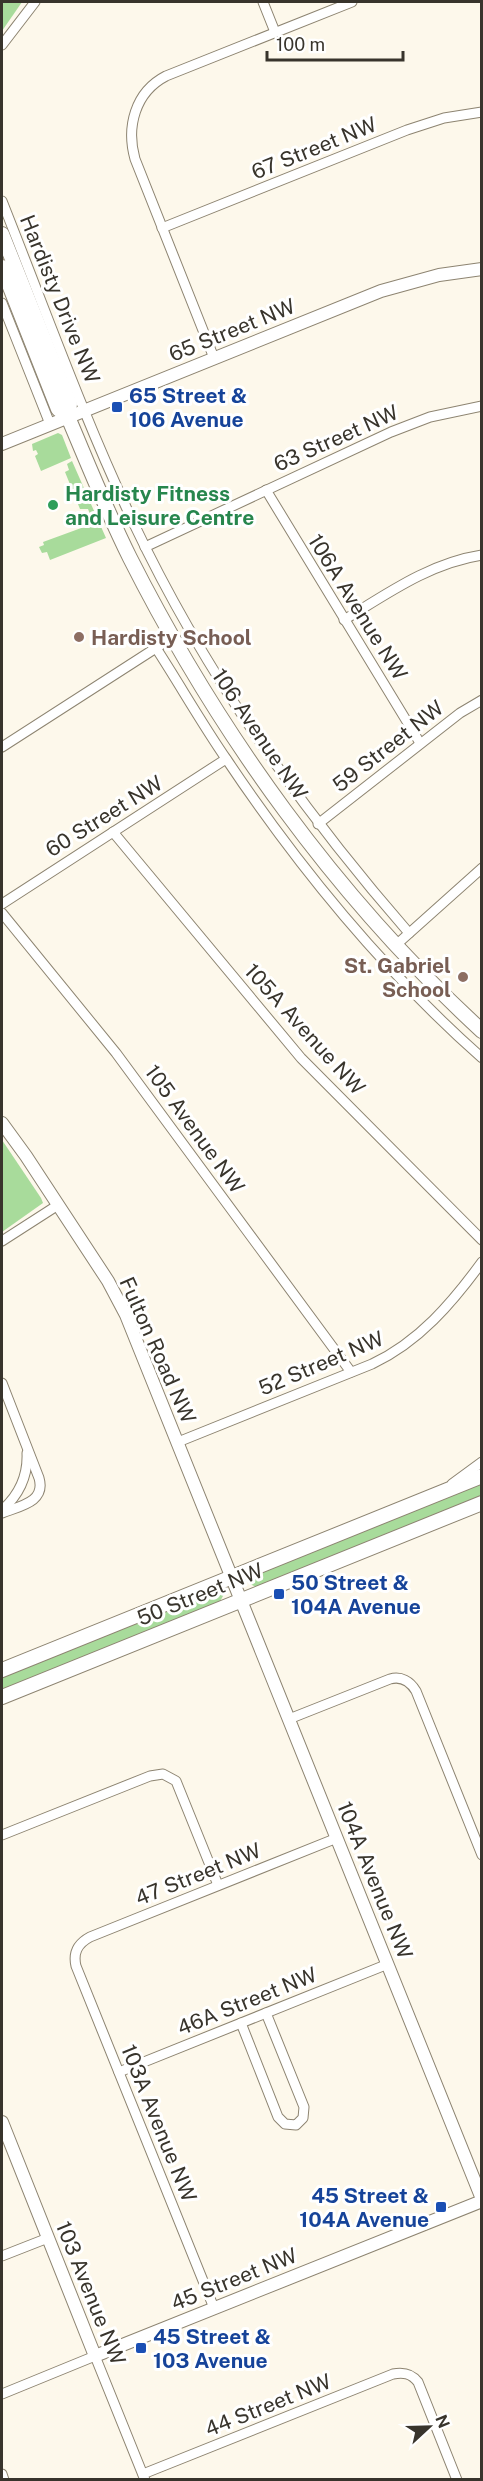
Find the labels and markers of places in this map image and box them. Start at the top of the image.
place label: 65 Street & 106 Avenue [129,383,247,432]
marker: 65 Street & 106 Avenue [110,400,124,414]
place label: Hardisty Fitness and Leisure Centre [65,481,254,530]
marker: Hardisty Fitness and Leisure Centre [46,498,60,512]
place label: Hardisty School [91,625,252,650]
marker: Hardisty School [72,630,86,644]
place label: St. Gabriel School [344,953,451,1002]
marker: St. Gabriel School [456,970,470,984]
place label: 50 Street & 104A Avenue [291,1570,421,1619]
marker: 50 Street & 104A Avenue [272,1587,286,1601]
place label: 45 Street & 104A Avenue [299,2183,429,2232]
marker: 45 Street & 104A Avenue [434,2200,448,2214]
place label: 45 Street & 103 Avenue [153,2324,271,2373]
marker: 45 Street & 103 Avenue [134,2341,148,2355]

